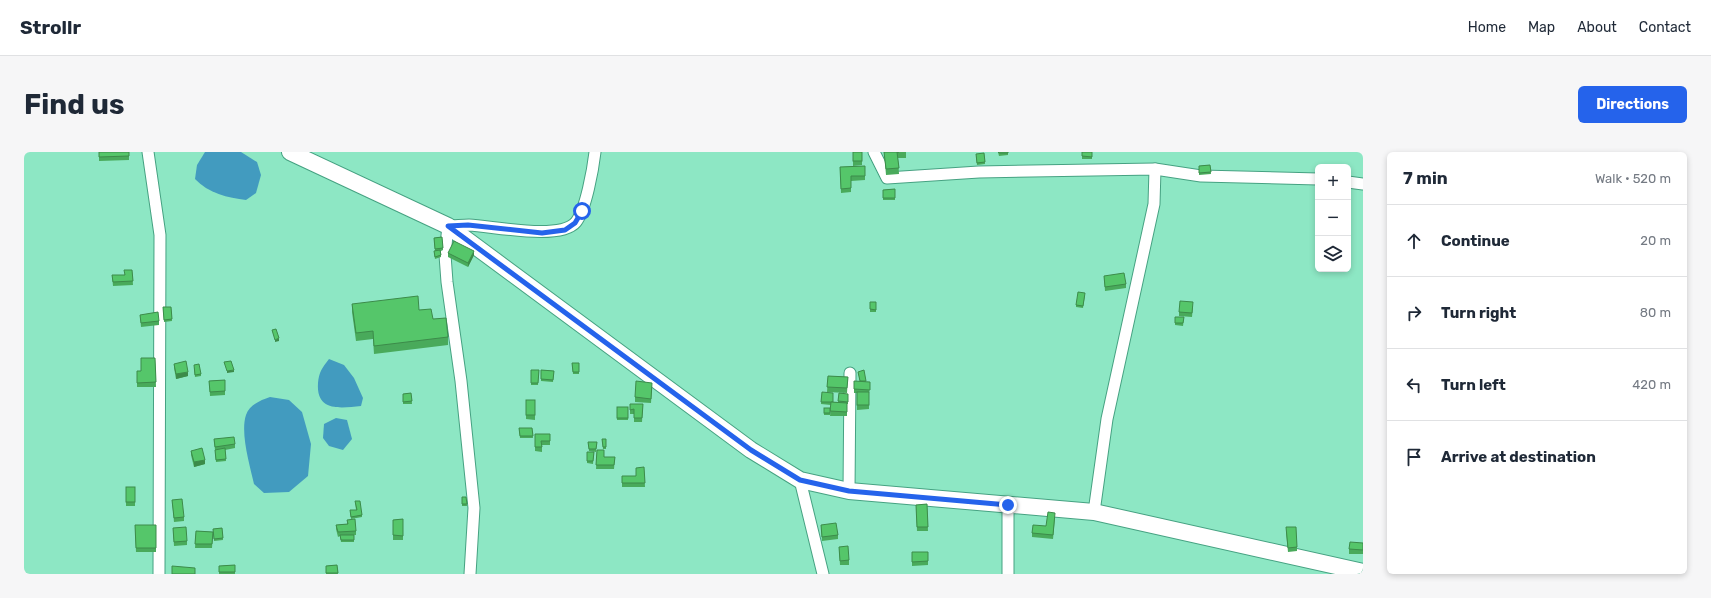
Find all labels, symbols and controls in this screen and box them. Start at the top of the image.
text: Strollr [20,16,81,39]
text: Home [1468,19,1506,36]
text: Map [1528,19,1555,36]
text: About [1577,19,1617,36]
text: Contact [1639,19,1691,36]
button: Directions [1578,86,1687,123]
text: Find us [24,88,124,121]
map controls [1315,164,1351,272]
button: + [1315,164,1351,200]
text: 7 min [1403,168,1448,188]
text: Walk · 520 m [1595,171,1671,186]
button: − [1315,200,1351,236]
route start [573,202,591,220]
icon: ahead [1403,230,1425,252]
text: Continue [1441,232,1510,250]
text: 20 m [1640,233,1671,248]
button: layers [1315,236,1351,272]
icon: right [1403,302,1425,324]
text: Turn right [1441,304,1516,322]
text: 80 m [1640,305,1671,320]
icon: left [1403,374,1425,396]
text: Turn left [1441,376,1506,394]
text: 420 m [1632,377,1671,392]
icon: arrive [1403,446,1425,468]
text: Arrive at destination [1441,448,1596,466]
route end [999,496,1017,514]

